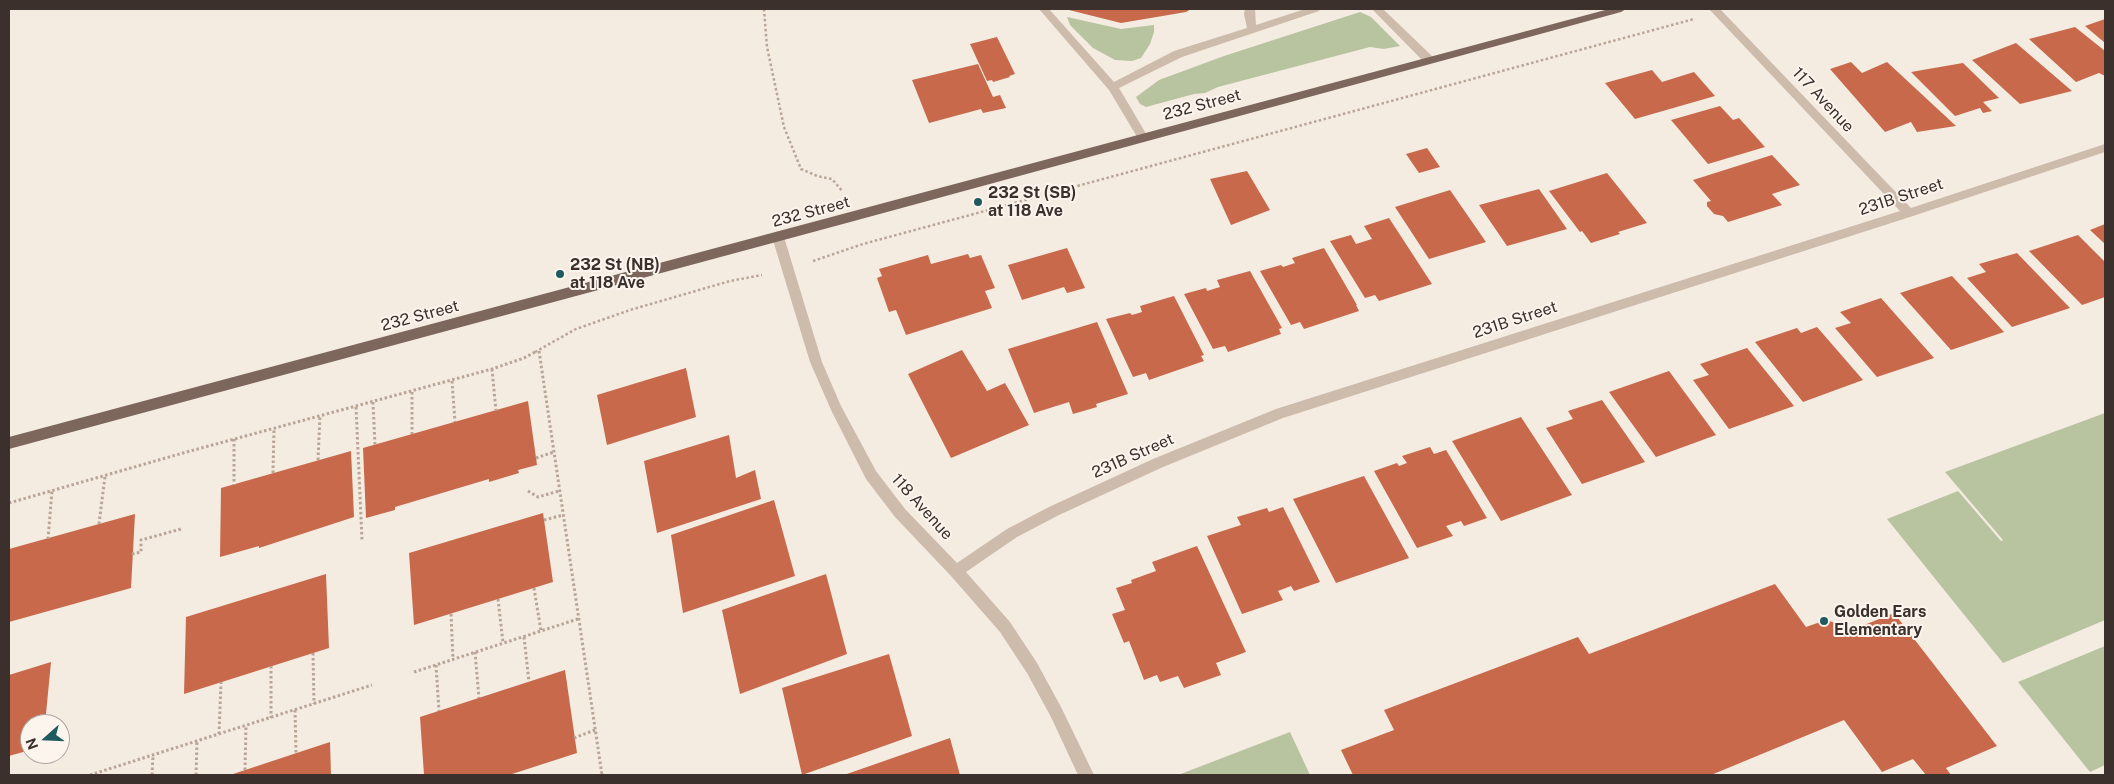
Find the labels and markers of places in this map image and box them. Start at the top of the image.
place label: 232 St (SB) at 118 Ave [988,183,1076,221]
marker: 232 St (SB) at 118 Ave [972,196,984,208]
place label: 232 St (NB) at 118 Ave [570,255,660,293]
marker: 232 St (NB) at 118 Ave [554,268,566,280]
place label: Golden Ears Elementary [1834,602,1926,640]
marker: Golden Ears Elementary [1818,615,1830,627]

